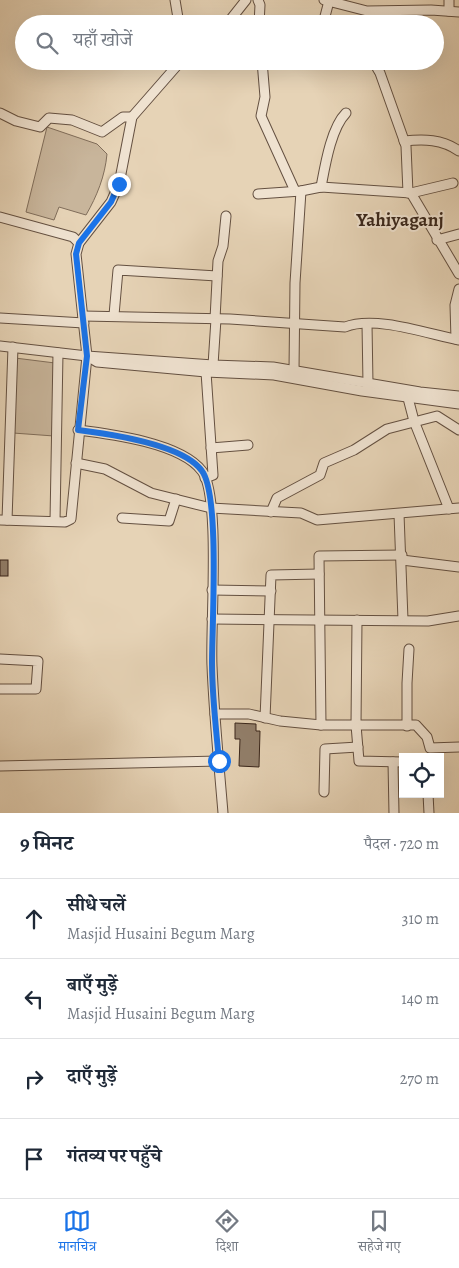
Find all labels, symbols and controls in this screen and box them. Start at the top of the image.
search box [15,15,444,70]
text: यहाँ खोजें [73,27,132,53]
icon: search [33,29,61,57]
route end [108,173,131,196]
district label: Yahiyaganj [355,207,444,233]
route start [208,750,231,773]
map controls [399,753,444,798]
button: locate [399,753,444,798]
text: 9 मिनट [20,829,73,857]
text: पैदल · 720 m [364,833,439,855]
text: सीधे चलें [67,892,125,918]
icon: ahead [20,905,48,933]
text: 310 m [402,908,439,930]
text: Masjid Husaini Begum Marg [67,923,255,945]
text: बाएँ मुड़ें [67,972,117,998]
icon: left [20,985,48,1013]
text: 140 m [401,988,439,1010]
text: Masjid Husaini Begum Marg [67,1003,255,1025]
text: दाएँ मुड़ें [67,1063,117,1089]
icon: right [20,1065,48,1093]
text: 270 m [400,1068,439,1090]
text: गंतव्य पर पहुँचे [67,1143,162,1169]
icon: arrive [20,1145,48,1173]
tab: मानचित्र [58,1207,96,1260]
tab: दिशा [213,1207,241,1260]
tab: सहेजे गए [358,1207,401,1260]

